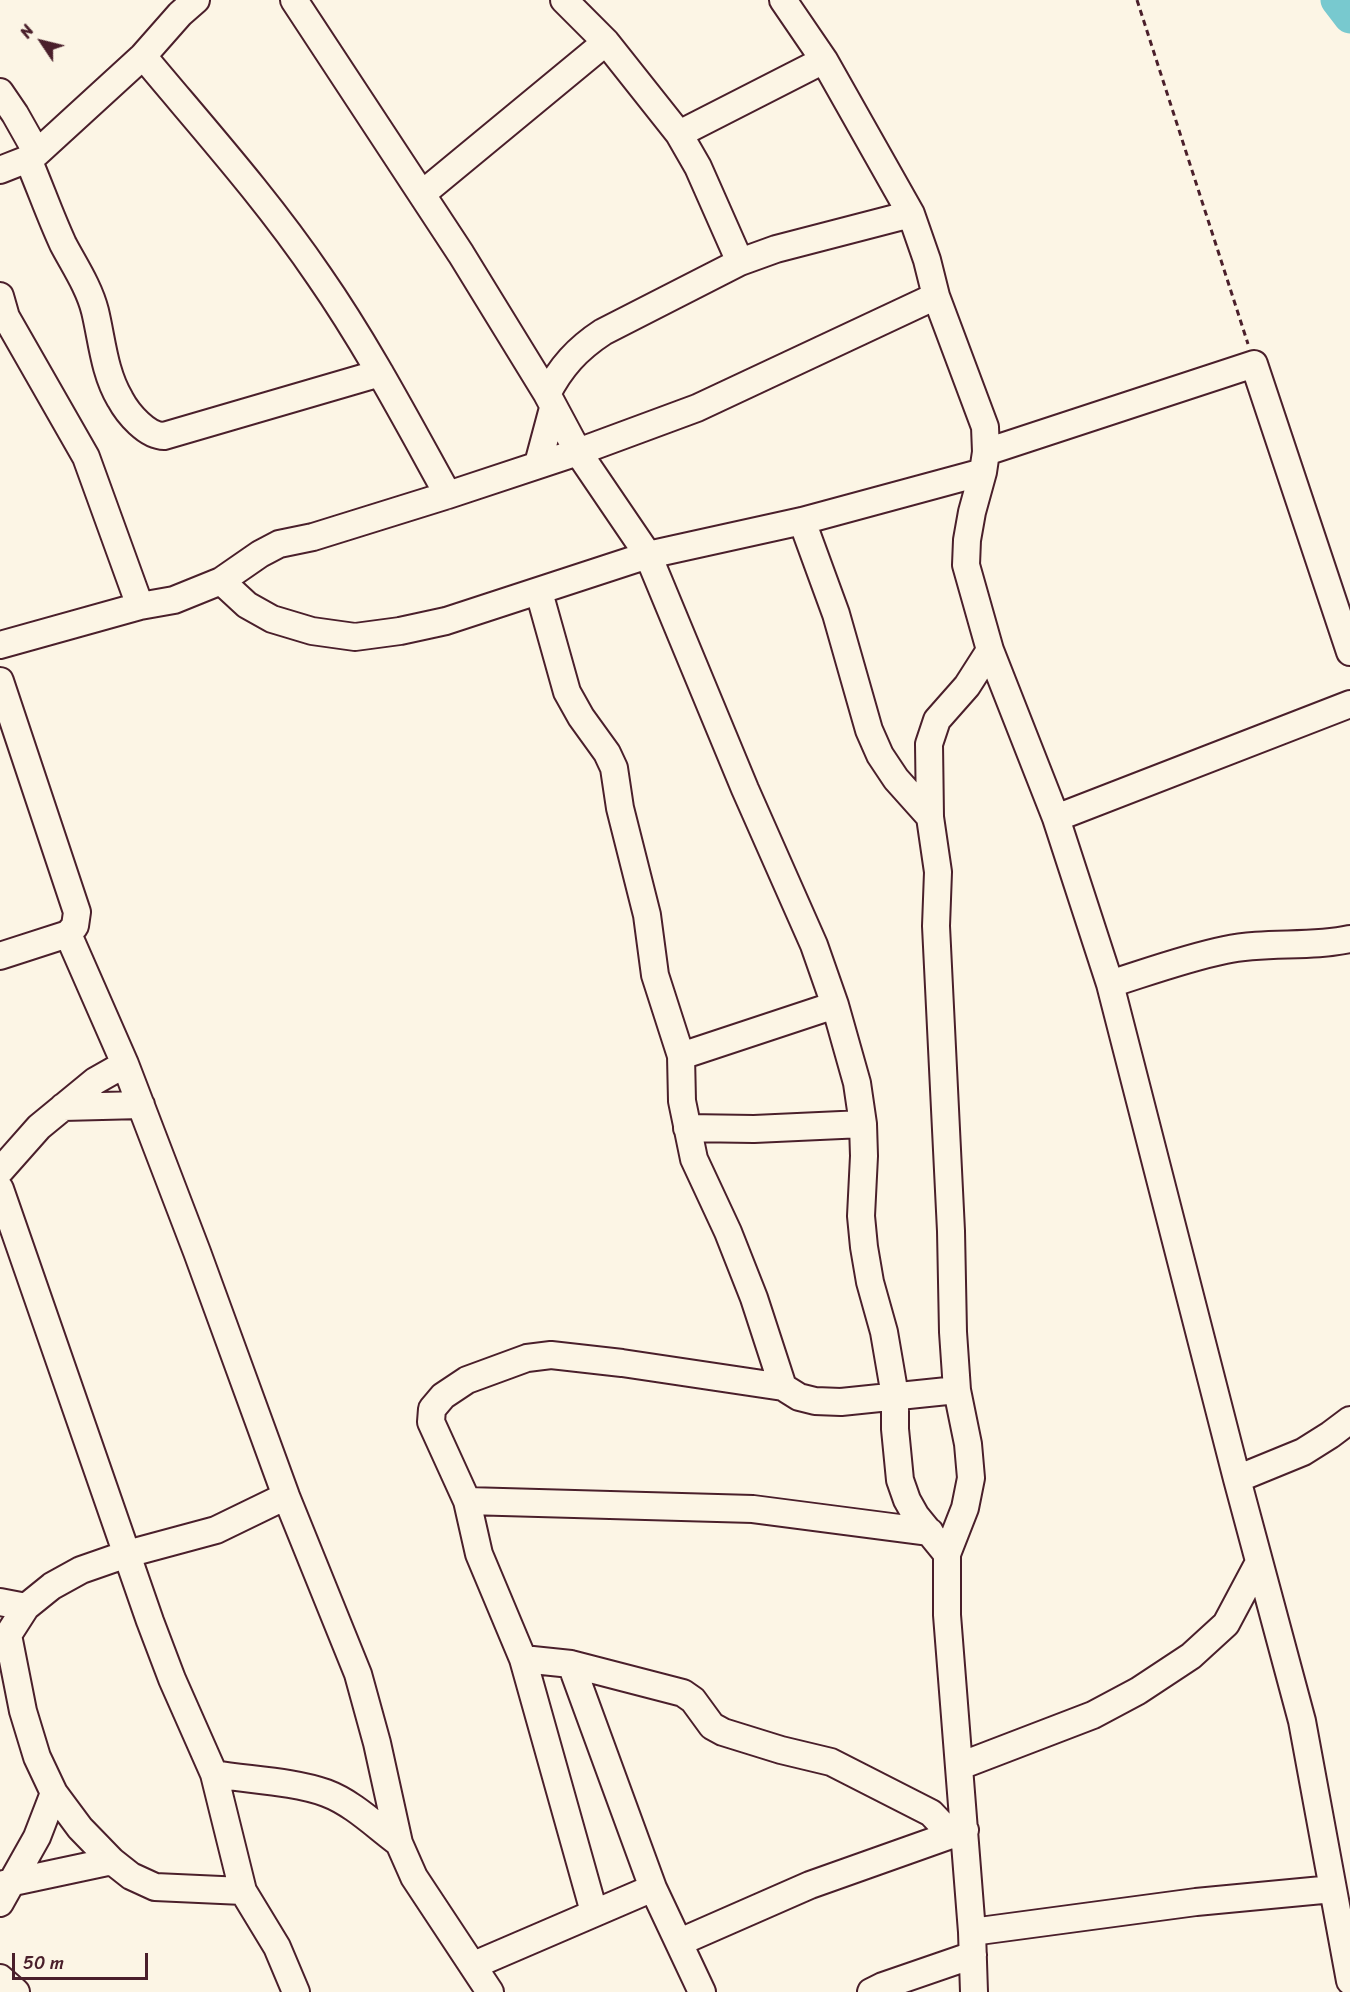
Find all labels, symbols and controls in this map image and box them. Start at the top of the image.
north arrow [12,12,72,72]
text: N [12,19,42,44]
scale bar [15,1941,152,1979]
text: 50 m [23,1947,64,1979]

